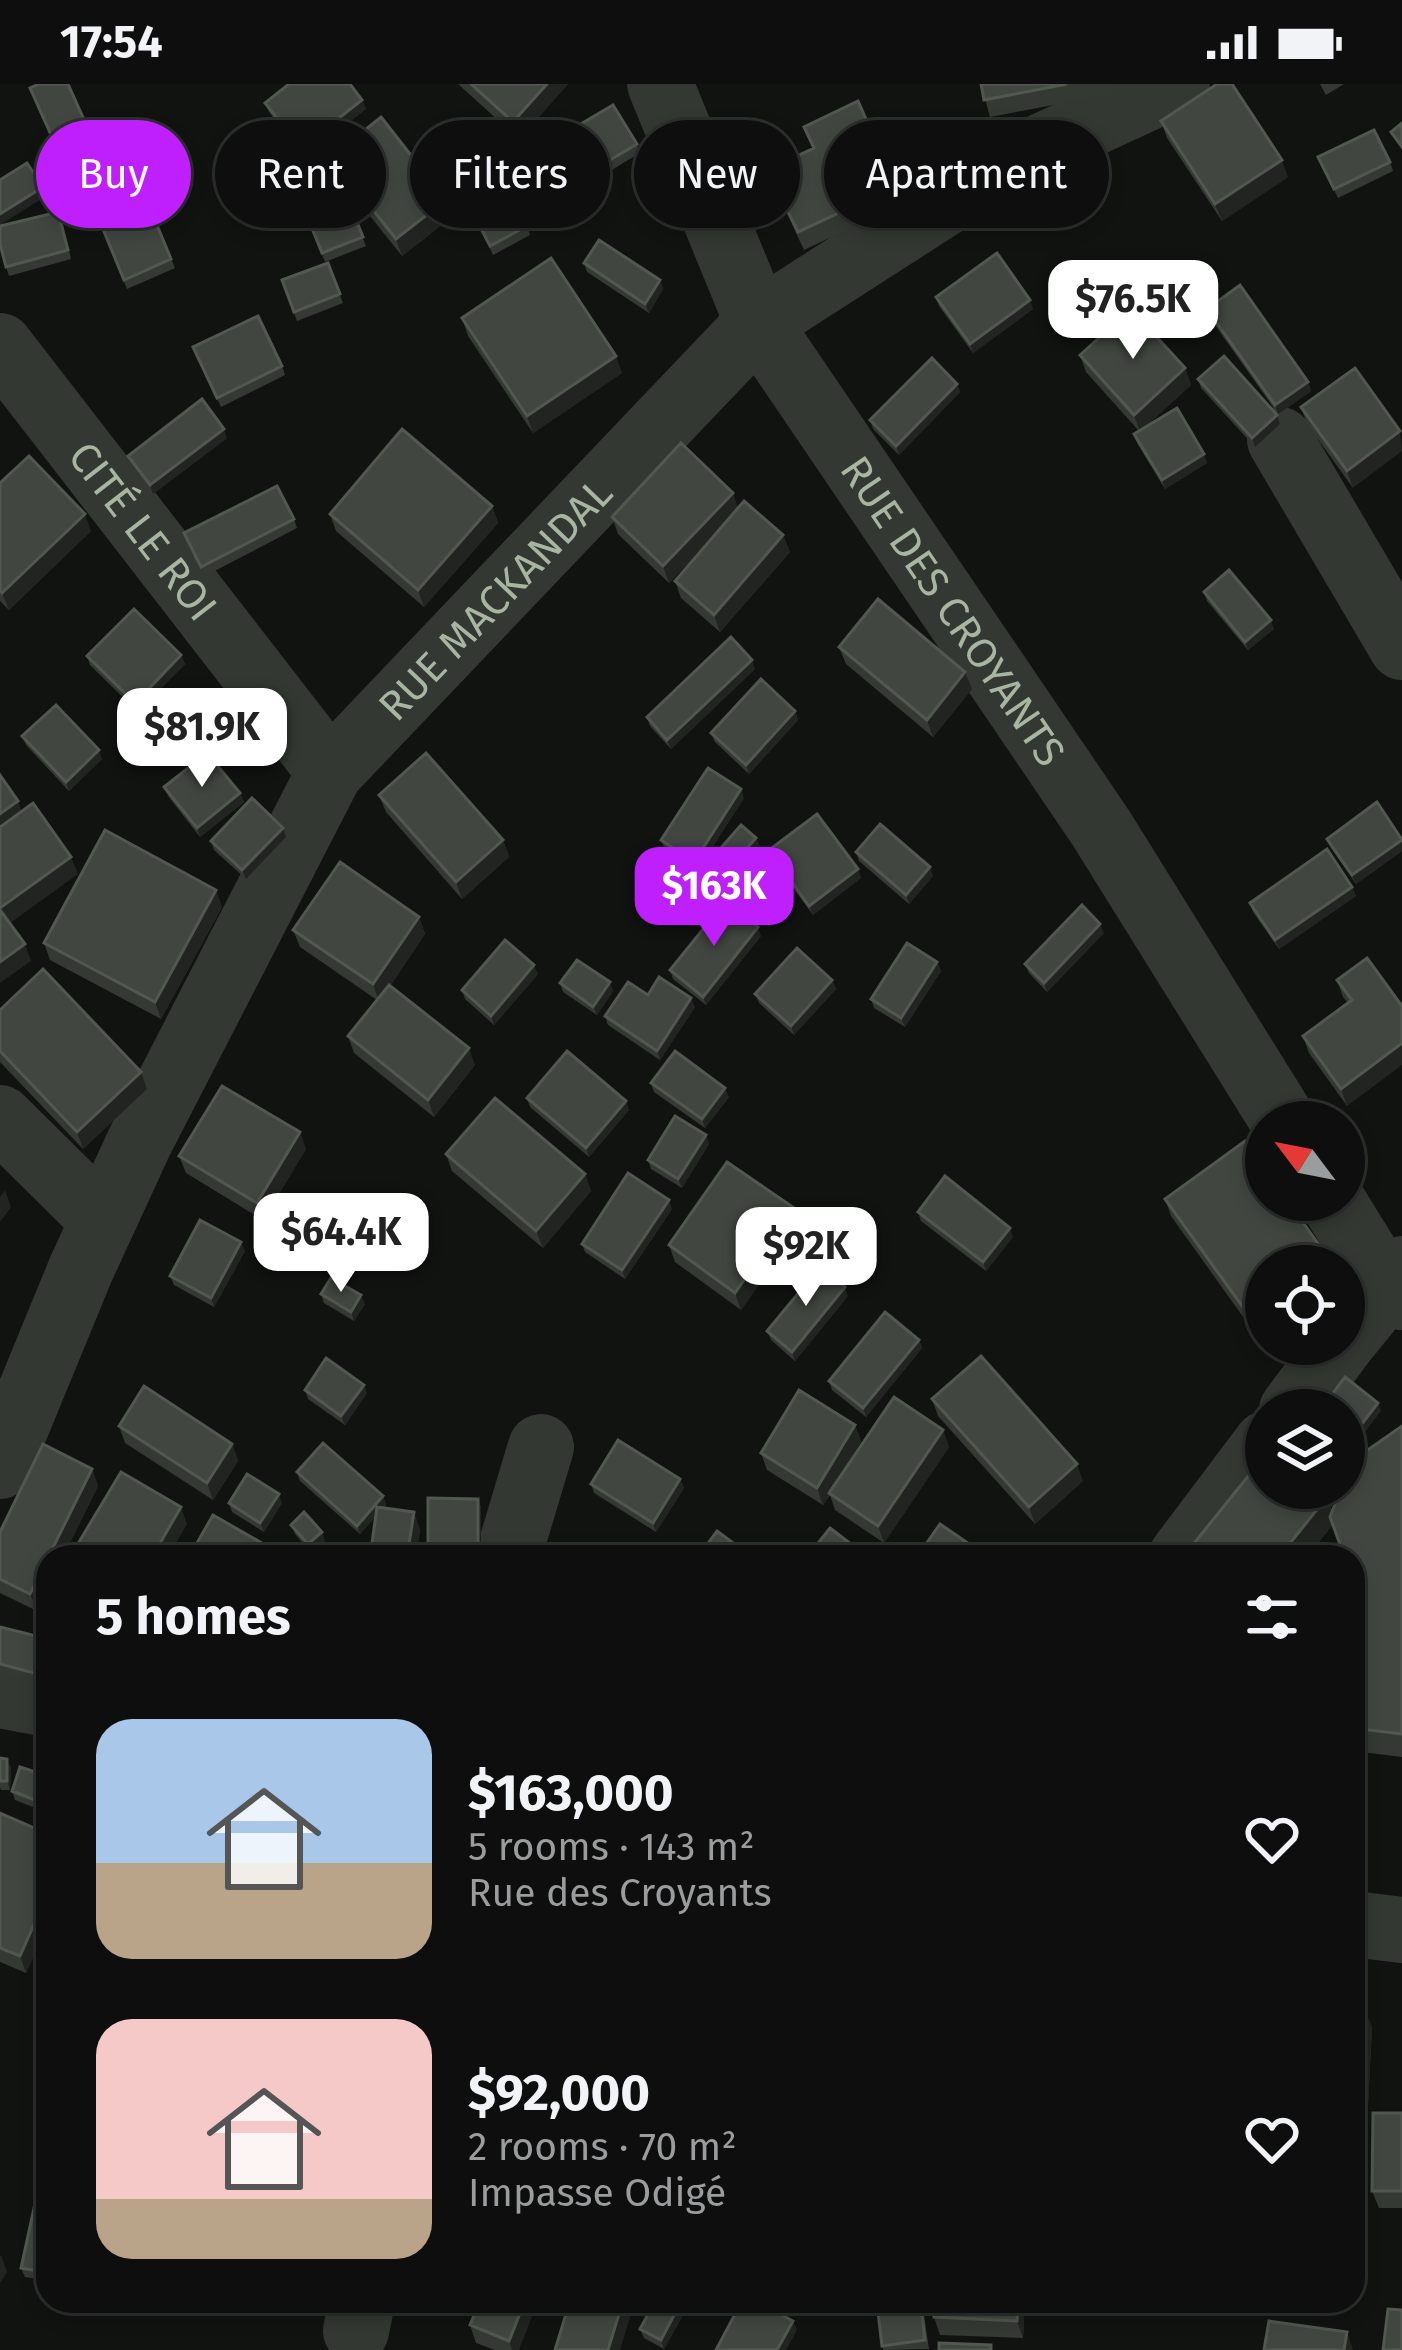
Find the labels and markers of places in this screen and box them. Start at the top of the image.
pin: $76.5K [1035,260,1231,362]
pin: $81.9K [104,688,300,790]
pin: $163K [630,847,798,949]
pin: $64.4K [243,1193,439,1295]
pin: $92K [735,1207,877,1309]

